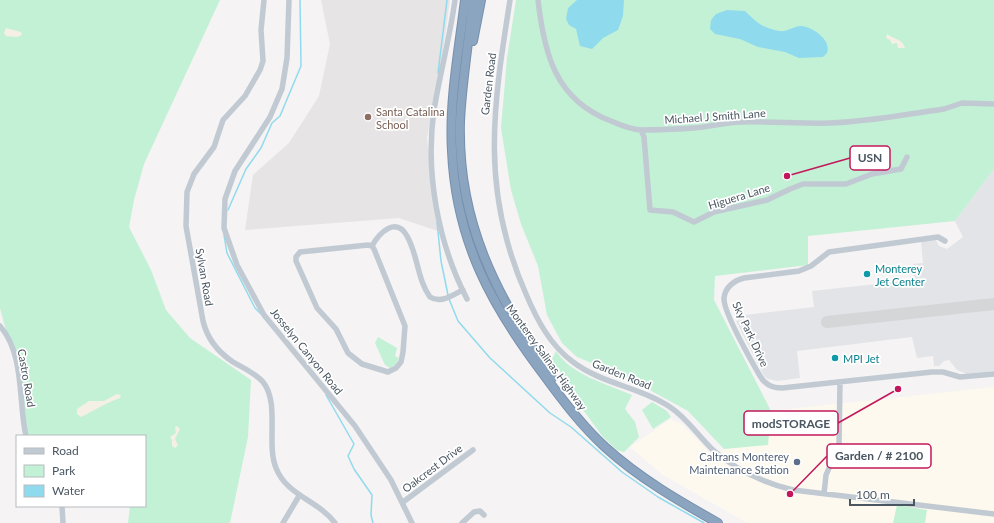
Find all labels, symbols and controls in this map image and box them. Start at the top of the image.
street label: Garden Road [478,52,498,116]
place label: Santa Catalina School [376,105,445,131]
street label: Michael J Smith Lane [664,106,766,126]
marker: Santa Catalina School [363,112,373,122]
callout: USN [850,146,890,170]
text: USN [858,150,882,165]
street label: Higuera Lane [707,180,772,212]
street label: Sylvan Road [194,247,216,307]
place label: Monterey Jet Center [875,262,925,288]
marker: Monterey Jet Center [862,269,872,279]
street label: Sky Park Drive [730,299,772,369]
street label: Monterey Salinas Highway [504,301,590,413]
street label: Josselyn Canyon Road [268,305,346,397]
street label: Castro Road [15,348,39,408]
place label: MPI Jet [843,352,880,365]
marker: MPI Jet [830,353,840,363]
street label: Garden Road [591,356,653,392]
callout: modSTORAGE [744,411,838,435]
text: modSTORAGE [752,416,830,431]
legend [16,435,146,507]
street label: Oakcrest Drive [399,441,465,495]
text: Road [52,443,79,458]
callout: Garden / # 2100 [827,444,931,468]
text: Garden / # 2100 [835,448,923,463]
place label: Caltrans Monterey Maintenance Station [689,450,789,476]
marker: Caltrans Monterey Maintenance Station [792,457,802,467]
text: Park [52,463,76,478]
scale bar [850,481,914,507]
text: Water [52,483,85,498]
text: 100 m [856,487,890,502]

